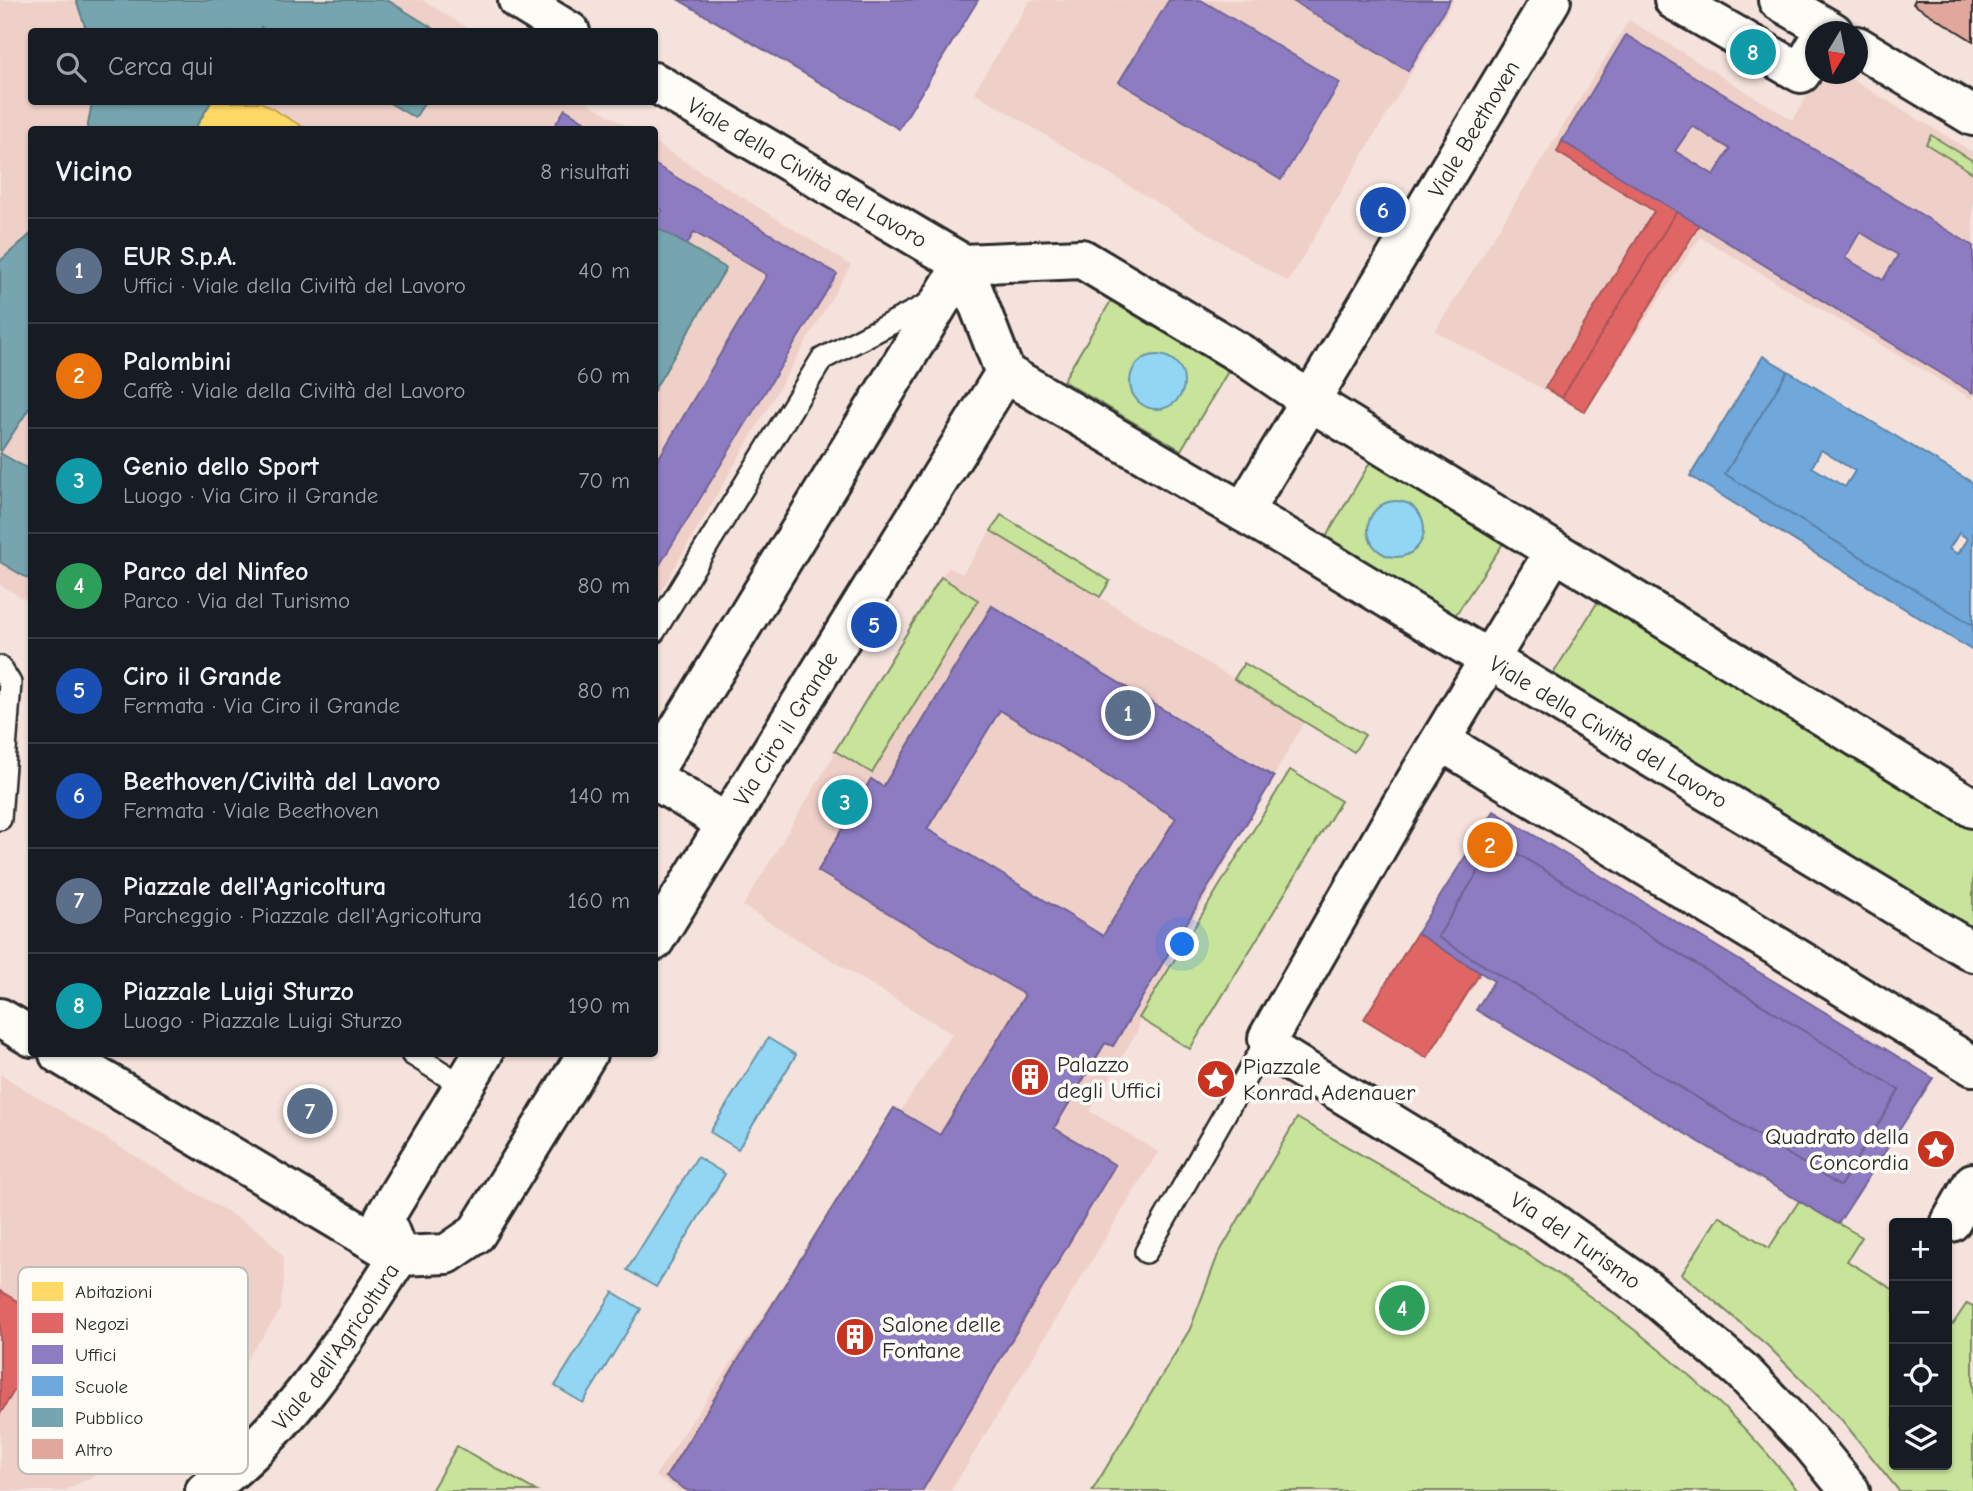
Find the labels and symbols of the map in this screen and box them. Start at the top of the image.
north arrow [1805,21,1868,84]
pin: 8 [1730,26,1776,78]
street label: Viale Beethoven [1422,55,1525,202]
street label: Viale della Civiltà del Lavoro [683,91,932,253]
pin: 6 [1360,184,1406,236]
pin: 5 [851,599,897,651]
street label: Via Ciro il Grande [728,646,843,811]
street label: Viale della Civiltà del Lavoro [1485,649,1733,814]
pin: 1 [1105,687,1151,739]
pin: 3 [822,776,868,828]
pin: 2 [1467,819,1513,871]
your location [1165,927,1199,961]
place label: Palazzo degli Uffici [1057,1051,1161,1104]
place label: Piazzale Konrad Adenauer [1243,1053,1416,1106]
building icon: Palazzo degli Uffici [1009,1056,1051,1098]
place icon: Piazzale Konrad Adenauer [1195,1058,1237,1100]
pin: 7 [287,1085,333,1137]
place label: Quadrato della Concordia [1765,1123,1909,1176]
place icon: Quadrato della Concordia [1915,1128,1957,1170]
street label: Via del Turismo [1506,1186,1646,1295]
street label: Viale dell'Agricoltura [266,1258,404,1436]
legend [18,1267,248,1474]
text: Abitazioni [75,1281,153,1303]
pin: 4 [1379,1282,1425,1334]
place label: Salone delle Fontane [882,1311,1001,1364]
text: Negozi [75,1313,129,1335]
building icon: Salone delle Fontane [834,1316,876,1358]
text: Uffici [75,1344,117,1366]
text: Scuole [75,1376,128,1398]
text: Pubblico [75,1407,143,1429]
text: Altro [75,1439,113,1461]

